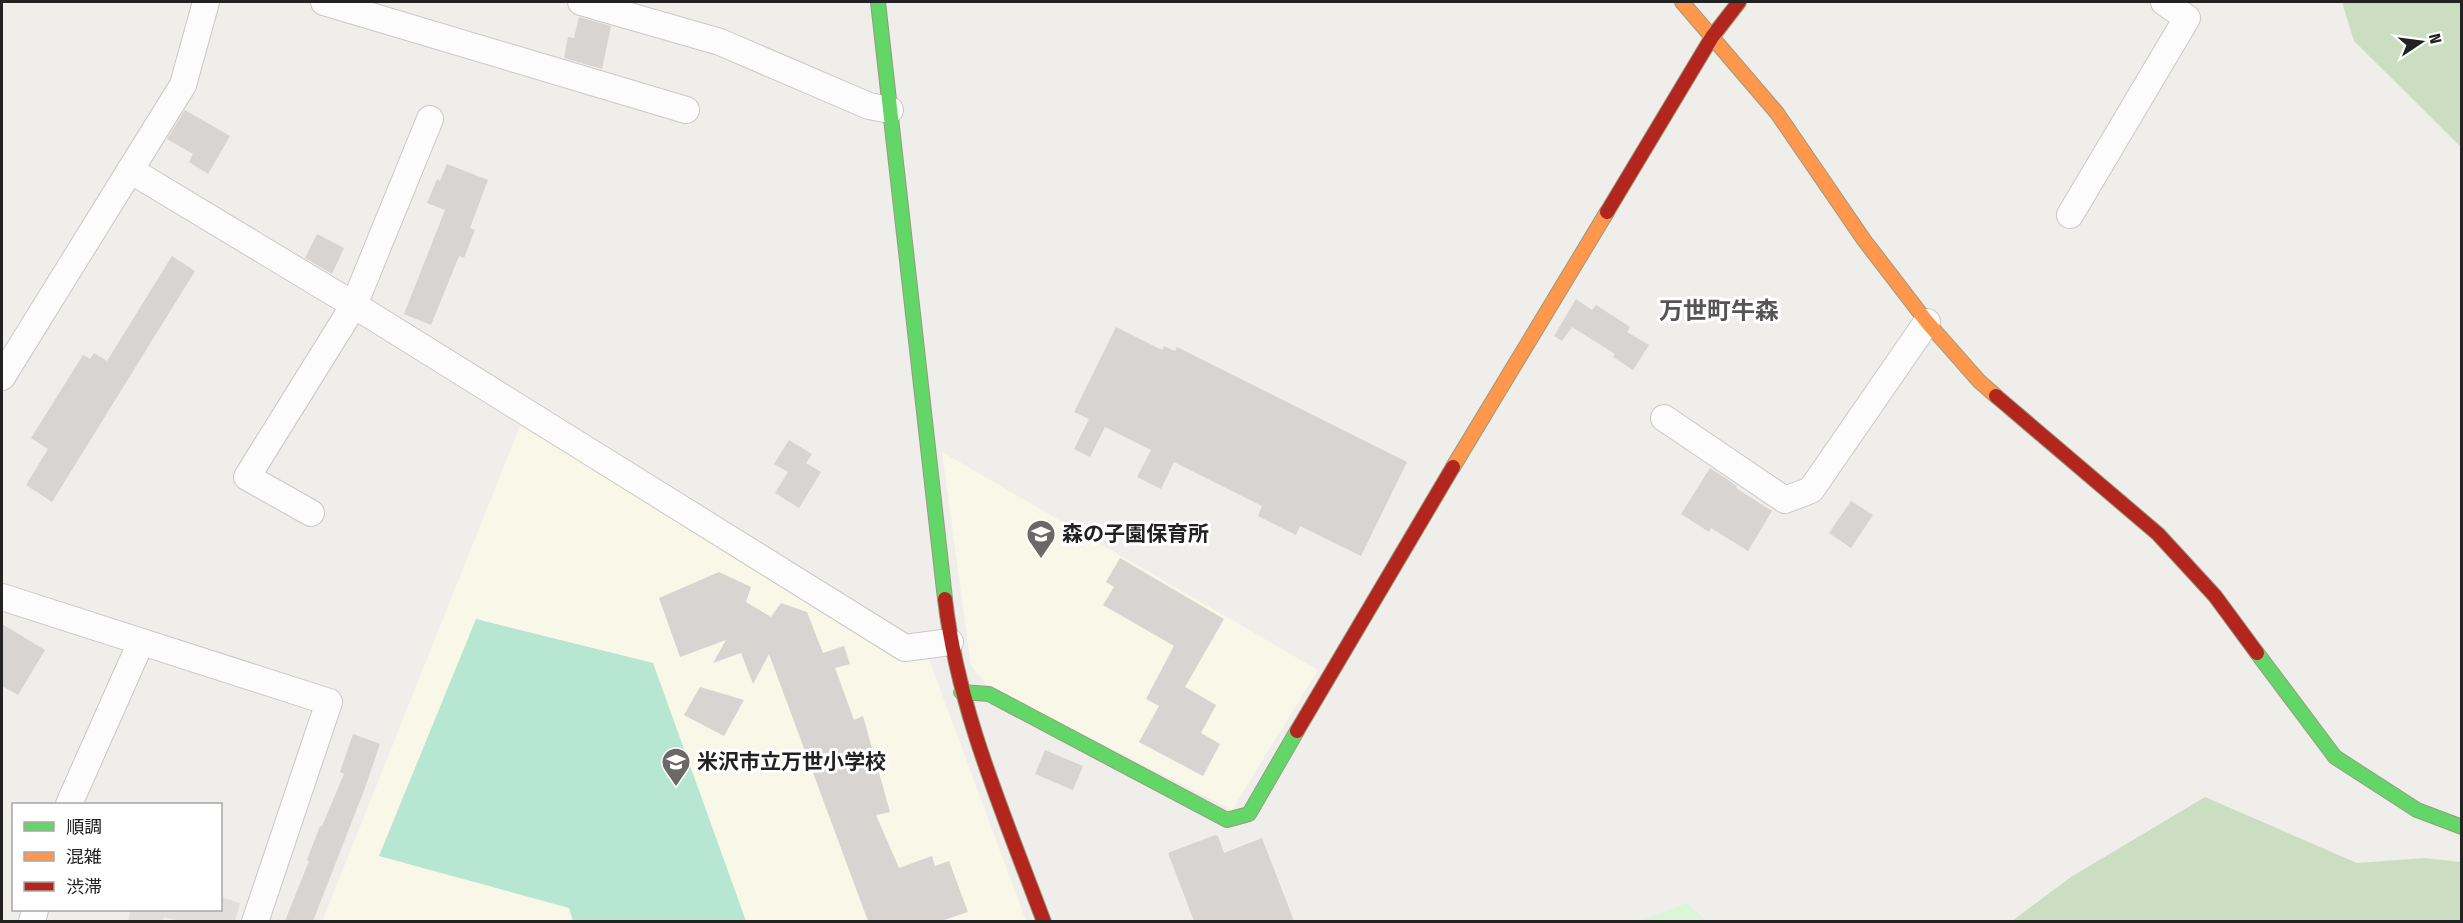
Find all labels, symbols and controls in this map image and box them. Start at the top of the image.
north arrow [2391,12,2451,72]
text: N [2425,32,2445,46]
district label: 万世町牛森 [1659,297,1779,325]
school or university icon: 森の子園保育所 [1025,518,1057,560]
place label: 森の子園保育所 [1062,521,1209,547]
school or university icon: 米沢市立万世小学校 [660,746,692,788]
place label: 米沢市立万世小学校 [697,749,886,775]
legend [12,803,222,911]
text: 順調 [66,816,102,838]
text: 混雑 [66,846,102,868]
text: 渋滞 [66,876,102,898]

